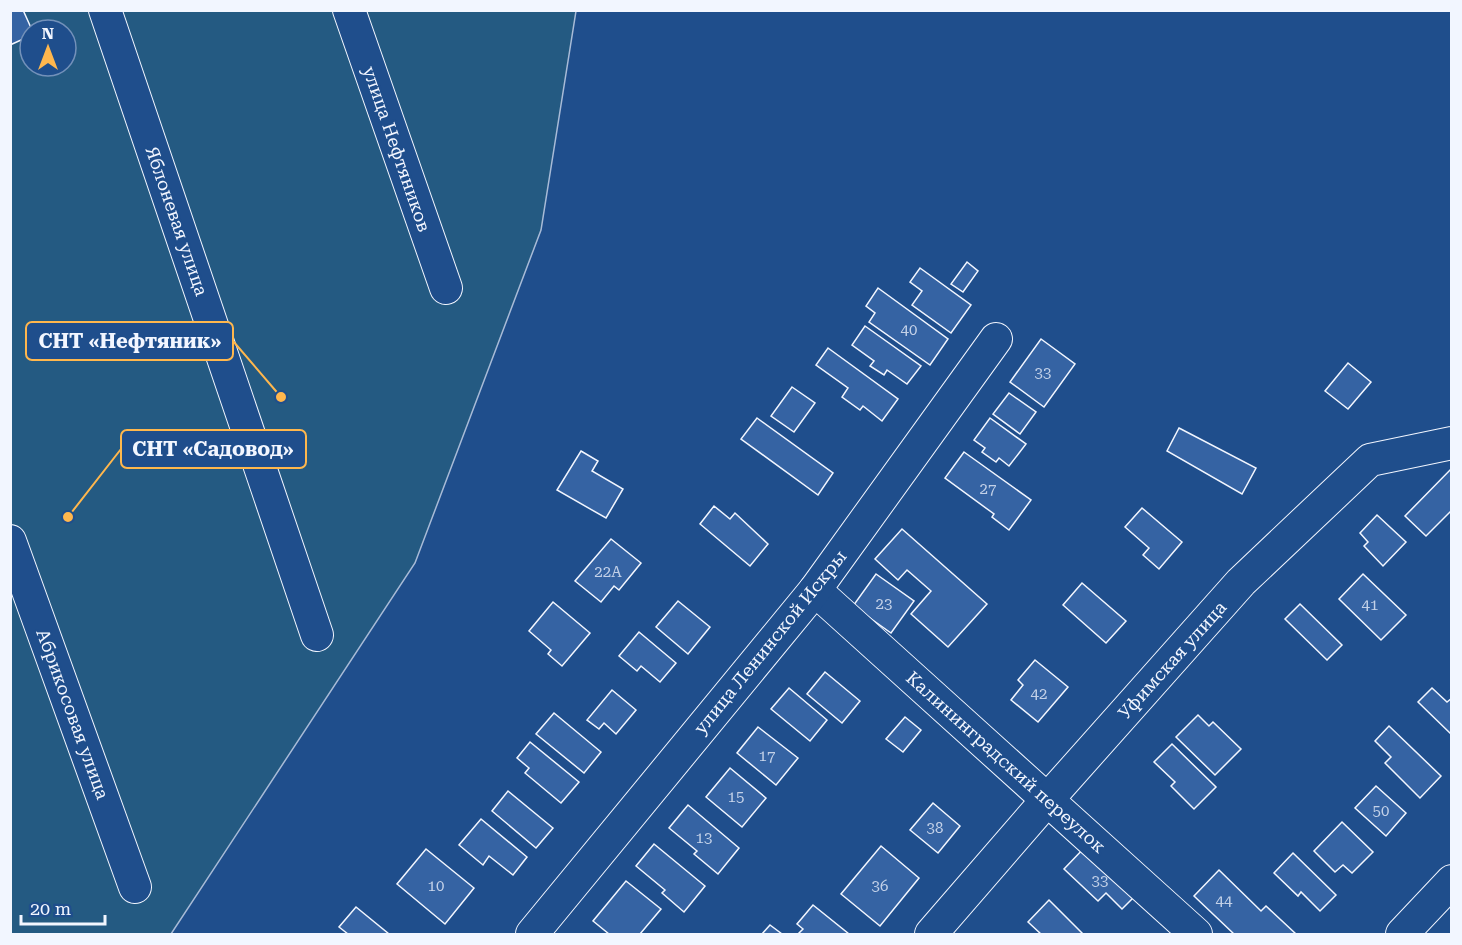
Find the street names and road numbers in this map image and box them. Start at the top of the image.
street label: улица Нефтяников [359,63,435,235]
street label: Яблоневая улица [142,143,213,299]
street label: улица Ленинской Искры [689,546,851,738]
street label: Уфимская улица [1114,597,1231,723]
street label: Абрикосовая улица [32,626,114,802]
street label: Калининградский переулок [902,667,1110,857]

